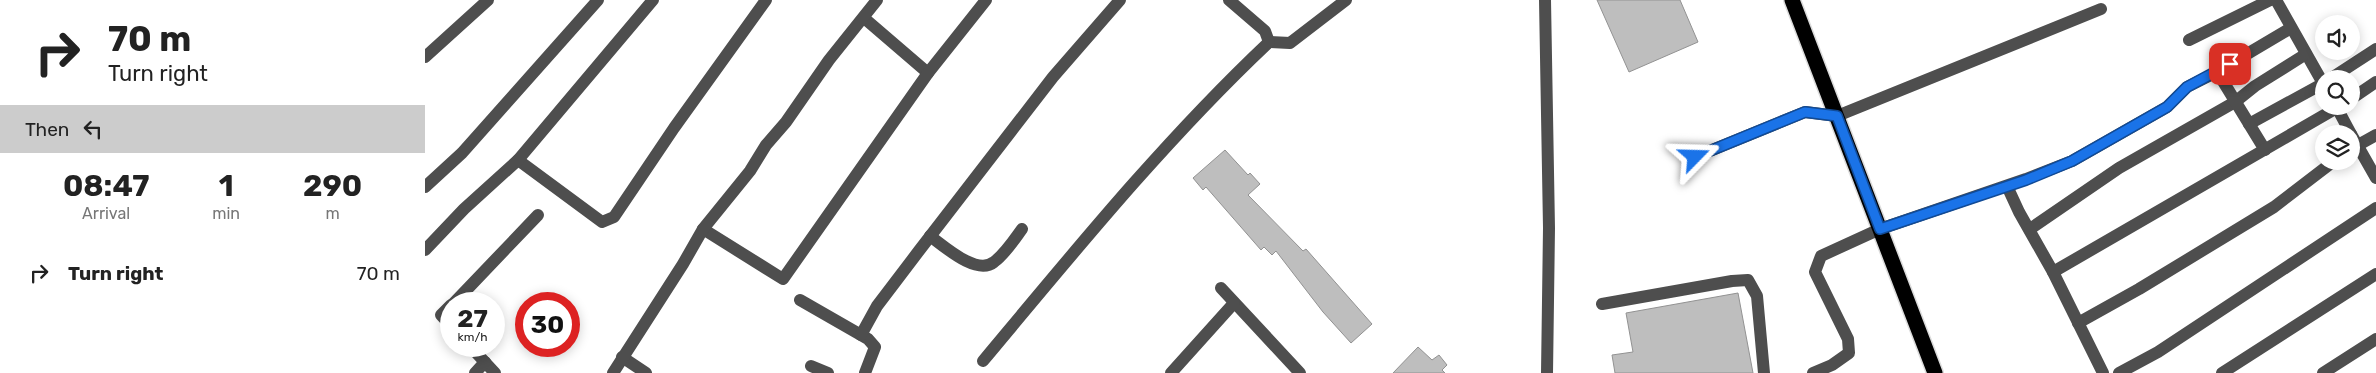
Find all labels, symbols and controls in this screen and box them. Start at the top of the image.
map controls [2315,15,2360,170]
button: sound [2315,15,2360,60]
text: 70 m [108,18,191,60]
icon: right [25,20,90,85]
pin [2209,43,2251,85]
icon: arrive [2216,50,2244,78]
text: Turn right [108,60,208,87]
button: search [2315,70,2360,115]
icon: left [79,115,107,143]
text: Then [25,118,69,141]
button: layers [2315,125,2360,170]
position arrow [1668,130,1720,182]
text: 08:47 [63,168,149,204]
text: 1 [219,168,234,204]
text: 290 [303,168,362,204]
text: Arrival [82,204,130,223]
text: min [212,204,240,223]
text: m [325,204,340,223]
icon: right [25,259,53,287]
text: Turn right [68,262,163,285]
text: 70 m [357,262,400,285]
speed limit sign: 30 [515,292,580,357]
text: 27 [457,304,488,333]
text: km/h [458,330,487,344]

